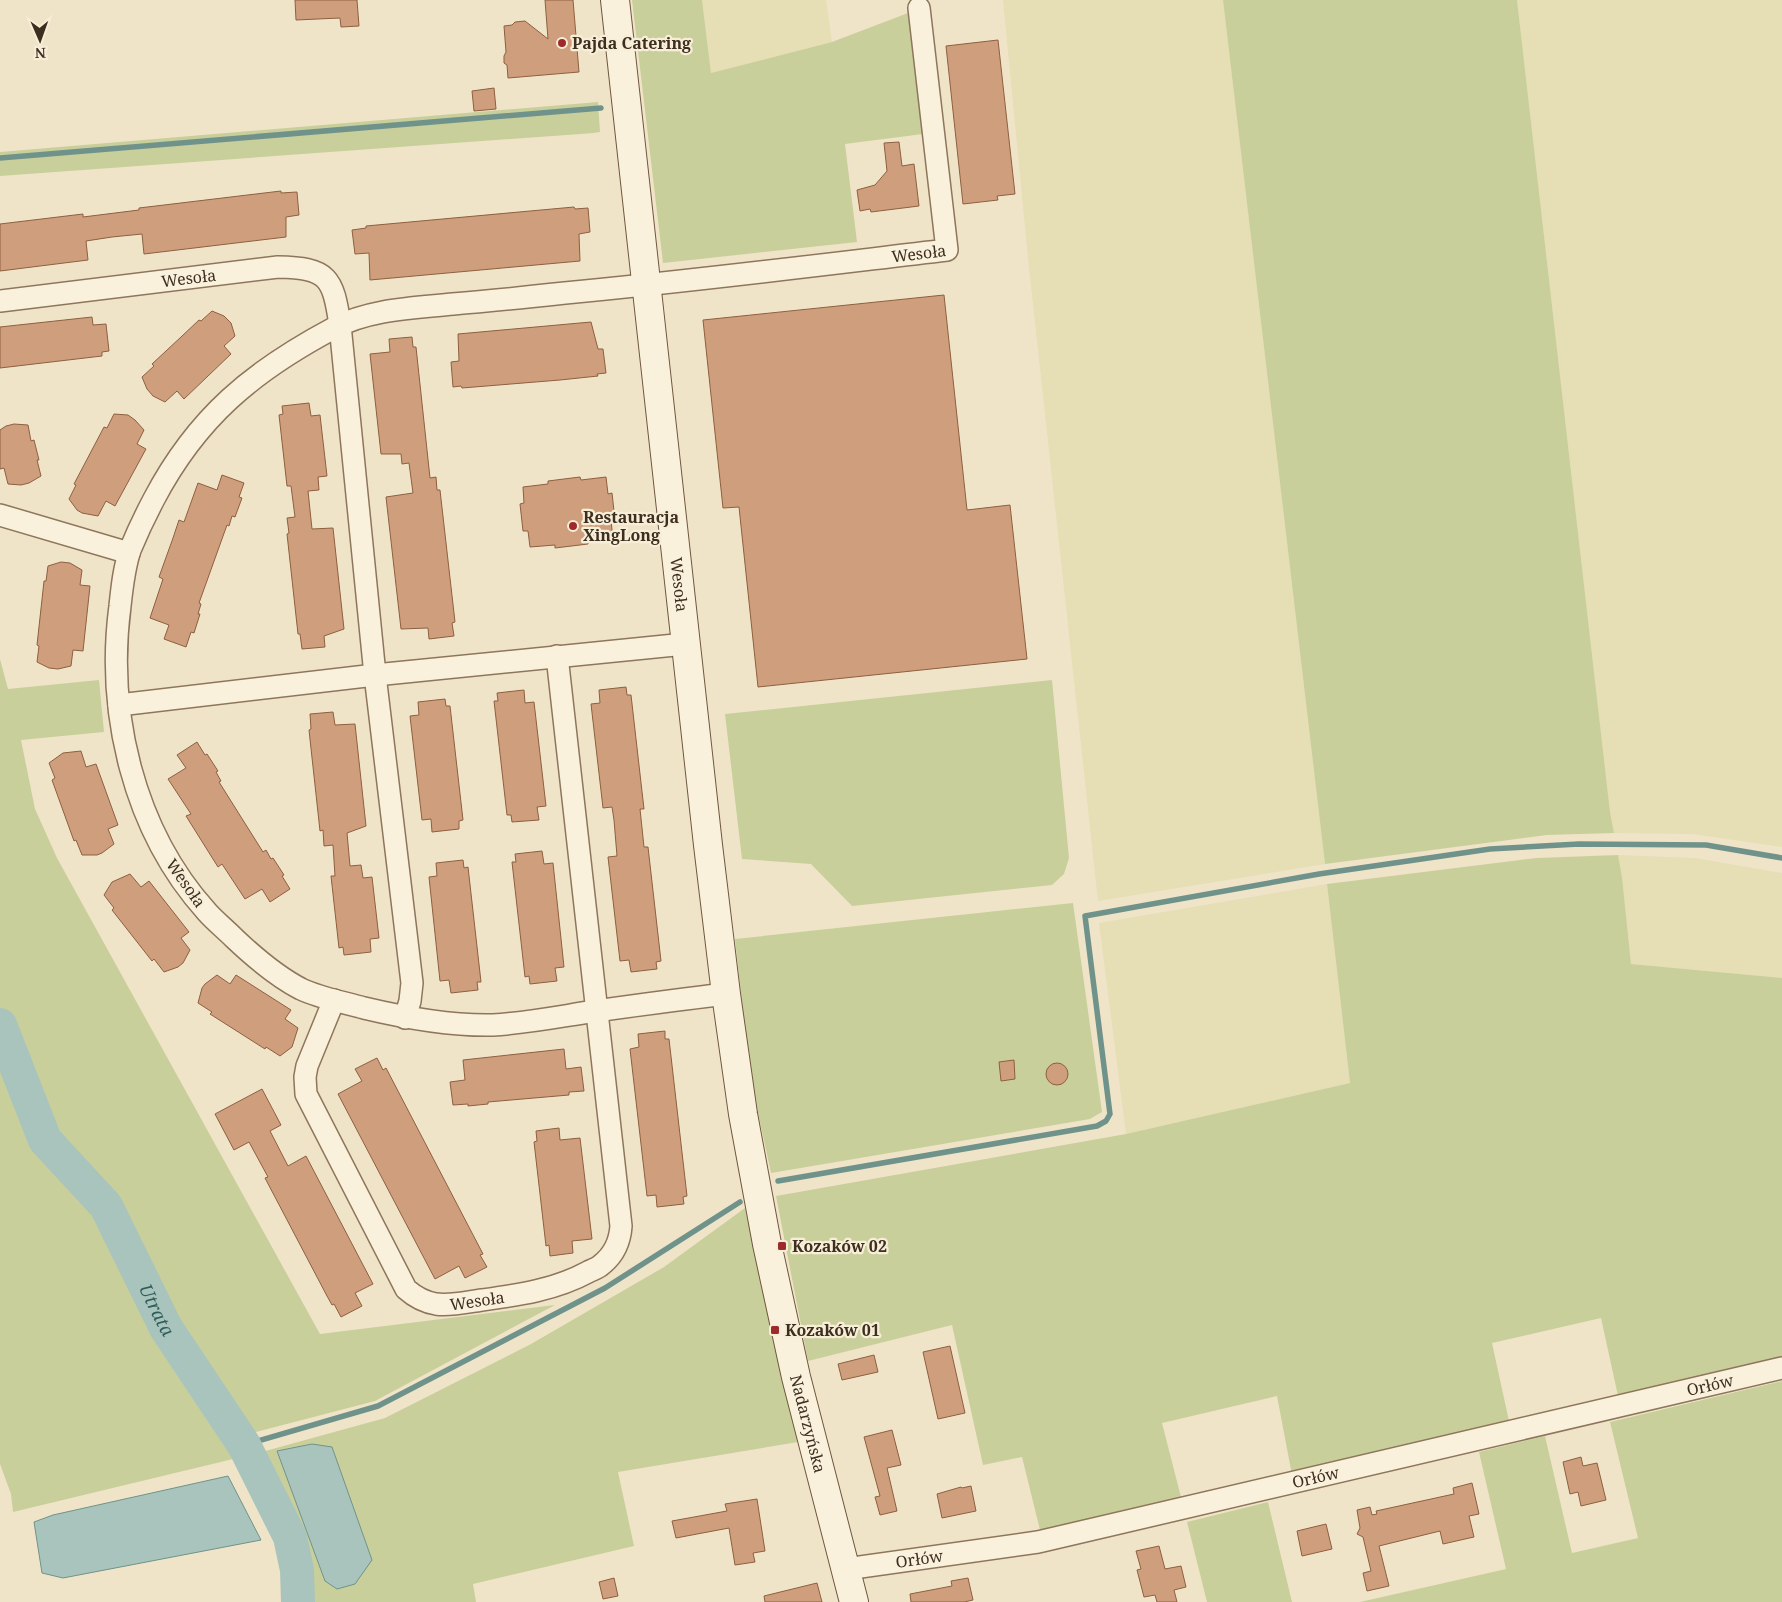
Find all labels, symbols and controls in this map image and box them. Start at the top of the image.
north arrow [15,15,65,65]
place label: Pajda Catering [572,32,691,54]
marker: Pajda Catering [556,37,568,49]
text: N [35,44,46,63]
street label: Wesoła [890,239,947,268]
street label: Wesoła [160,264,217,292]
place label: Restauracja XingLong [583,506,680,546]
marker: Restauracja XingLong [567,520,579,532]
street label: Wesoła [665,556,693,613]
street label: Wesoła [161,854,211,912]
place label: Kozaków 02 [792,1235,887,1257]
marker: Kozaków 02 [776,1240,788,1252]
water label: Utrata [134,1280,180,1341]
street label: Wesoła [449,1286,506,1316]
place label: Kozaków 01 [785,1319,880,1341]
marker: Kozaków 01 [769,1324,781,1336]
street label: Orłów [1684,1369,1736,1401]
street label: Nadarzyńska [785,1372,831,1475]
street label: Orłów [1290,1461,1342,1493]
street label: Orłów [894,1544,945,1573]

